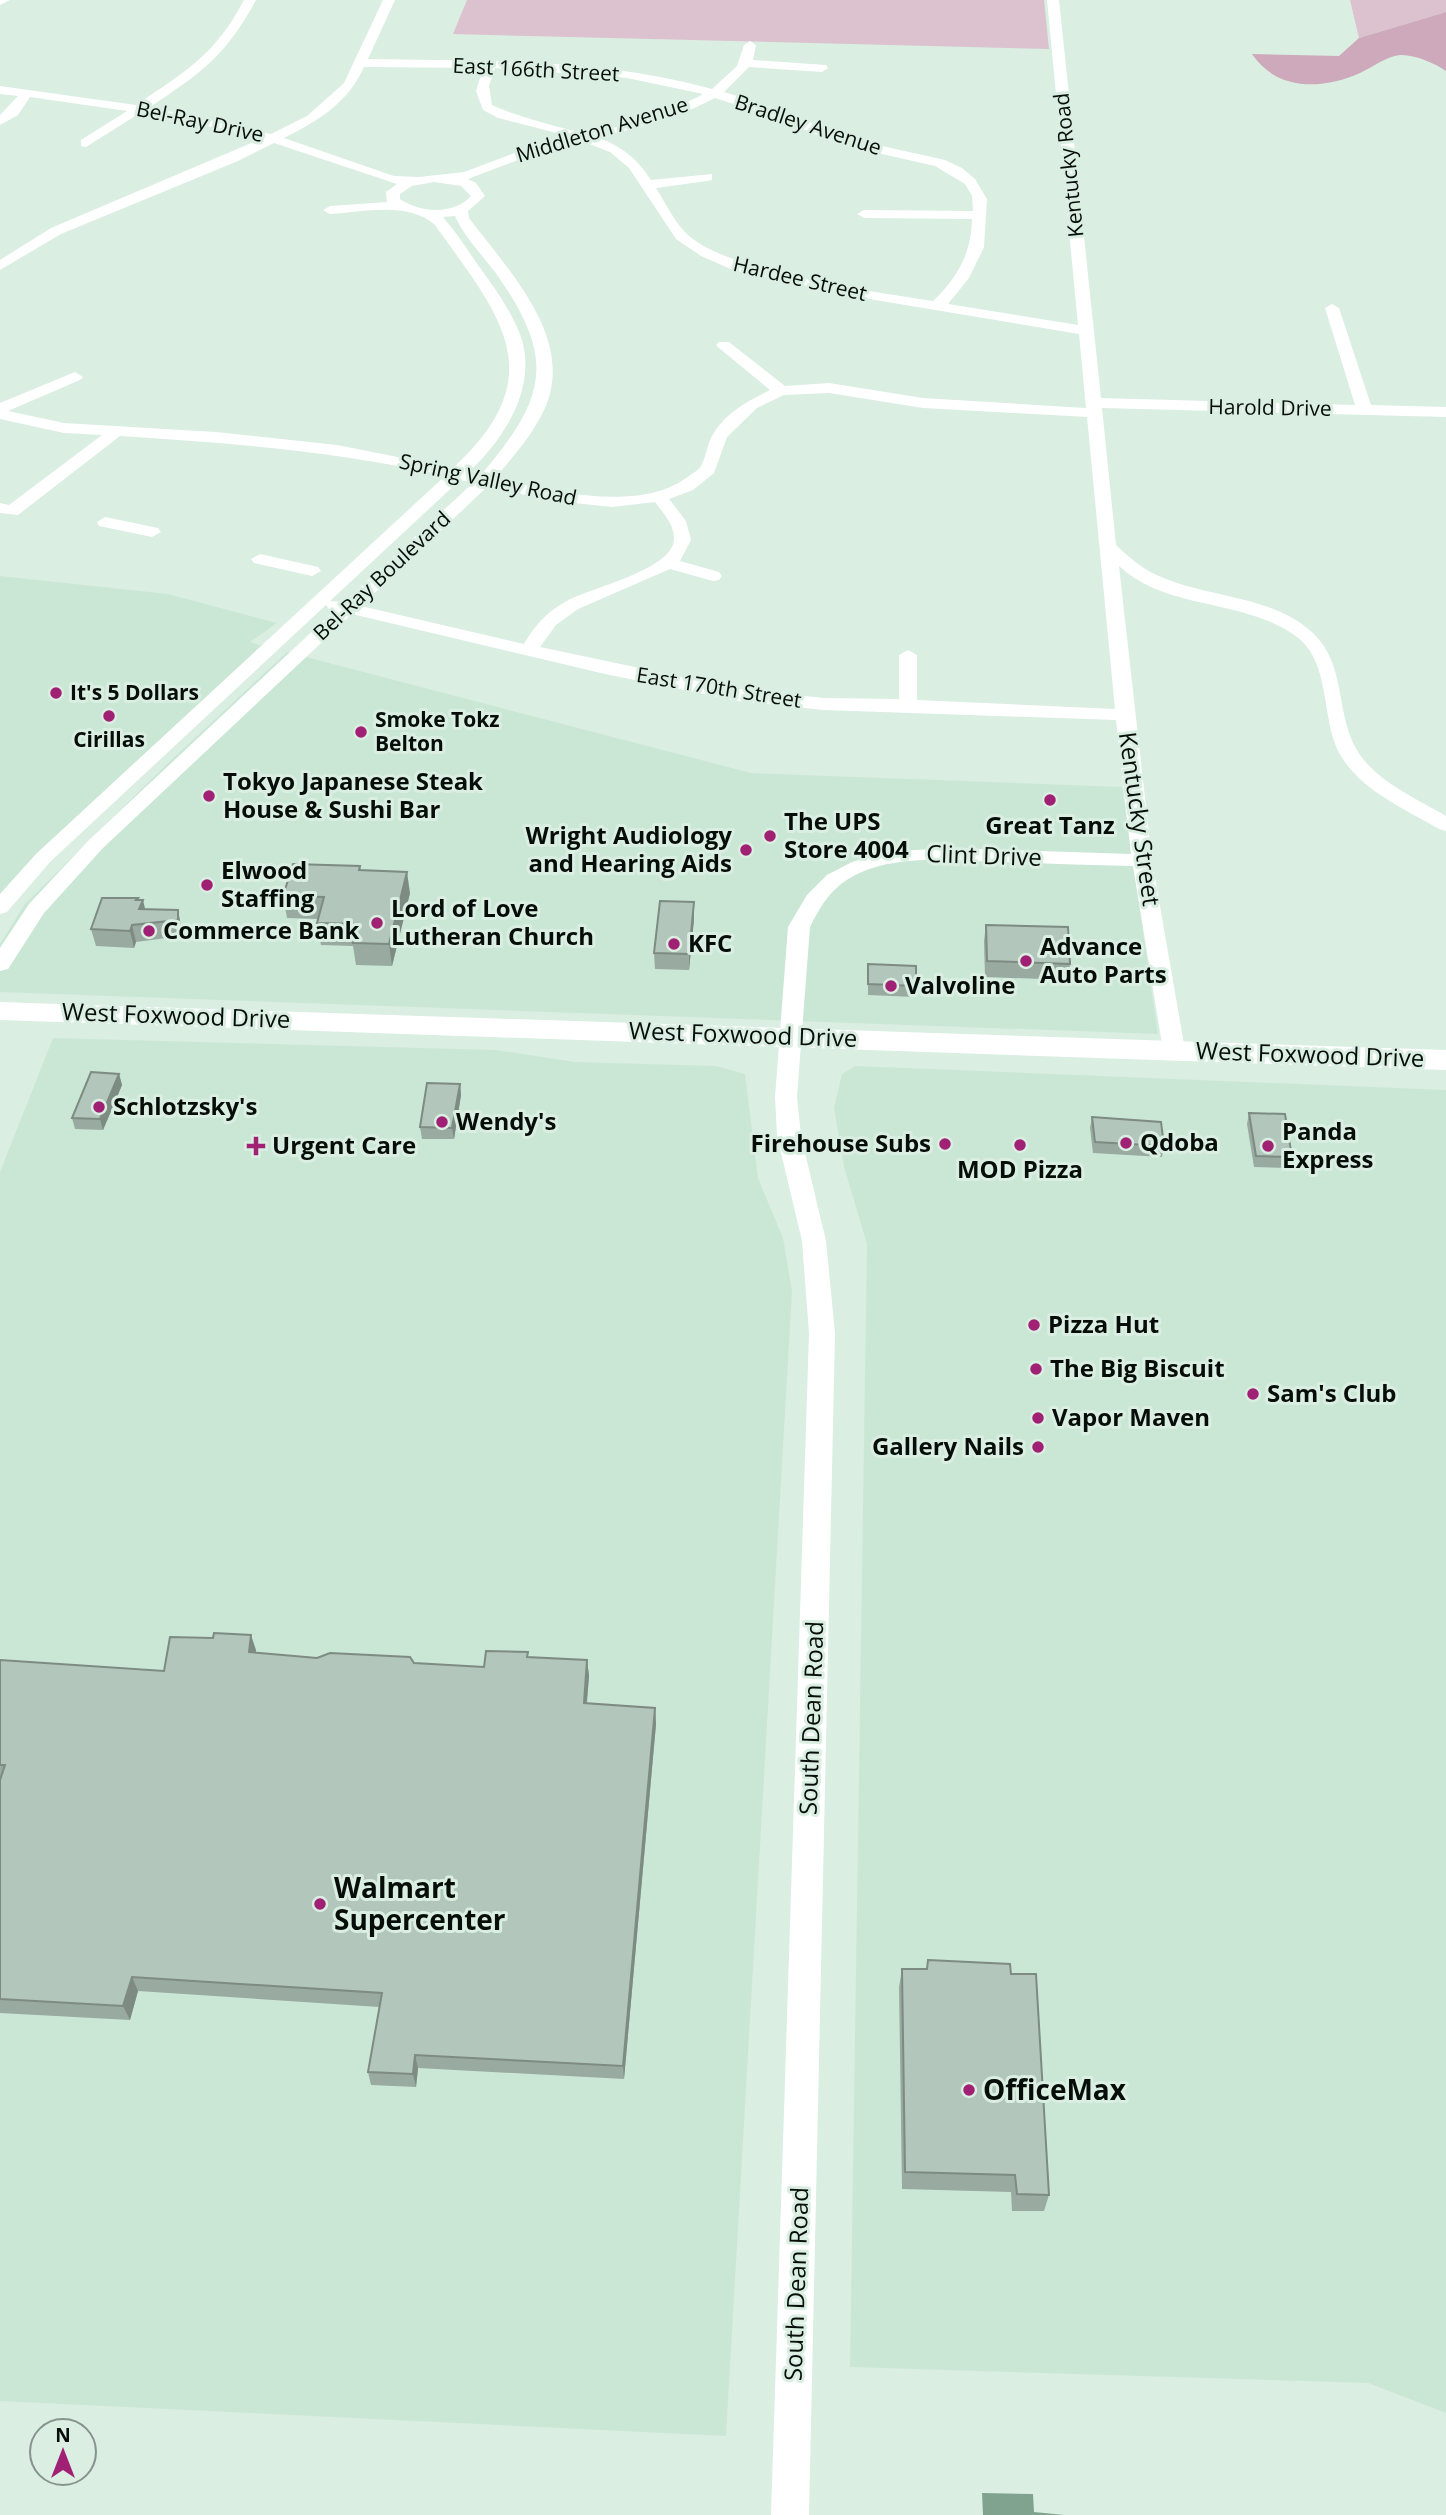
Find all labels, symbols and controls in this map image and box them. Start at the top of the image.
street label: East 166th Street [452,51,620,87]
street label: Bradley Avenue [731,87,885,161]
street label: Middleton Avenue [512,90,691,169]
street label: Kentucky Road [1046,91,1090,239]
street label: Bel-Ray Drive [134,94,266,148]
street label: Hardee Street [731,249,870,307]
street label: Harold Drive [1208,392,1332,422]
street label: Spring Valley Road [397,447,579,511]
street label: Bel-Ray Boulevard [307,504,456,646]
street label: East 170th Street [635,660,804,714]
place label: It's 5 Dollars [70,678,199,706]
marker: It's 5 Dollars [48,685,64,701]
place label: Smoke Tokz Belton [375,705,500,757]
marker: Cirillas [101,708,117,724]
marker: Smoke Tokz Belton [353,724,369,740]
place label: Cirillas [73,725,145,753]
street label: Kentucky Street [1112,730,1169,908]
place label: Tokyo Japanese Steak House & Sushi Bar [223,764,483,825]
marker: Tokyo Japanese Steak House & Sushi Bar [201,788,217,804]
marker: Great Tanz [1042,792,1058,808]
place label: The UPS Store 4004 [784,804,909,865]
place label: Great Tanz [985,808,1115,841]
place label: Wright Audiology and Hearing Aids [525,818,732,879]
marker: The UPS Store 4004 [762,828,778,844]
street label: Clint Drive [926,836,1042,873]
marker: Wright Audiology and Hearing Aids [738,842,754,858]
place label: Elwood Staffing [221,853,315,914]
marker: Elwood Staffing [199,877,215,893]
place label: Lord of Love Lutheran Church [391,891,594,952]
place label: Commerce Bank [163,913,360,946]
marker: Lord of Love Lutheran Church [369,915,385,931]
marker: Commerce Bank [141,923,157,939]
place label: KFC [688,926,732,959]
place label: Advance Auto Parts [1040,929,1167,990]
marker: KFC [666,936,682,952]
marker: Advance Auto Parts [1018,953,1034,969]
place label: Valvoline [905,968,1016,1001]
marker: Valvoline [883,978,899,994]
street label: West Foxwood Drive [61,994,291,1035]
street label: West Foxwood Drive [628,1013,858,1054]
street label: West Foxwood Drive [1195,1033,1425,1074]
place label: Schlotzsky's [113,1089,257,1122]
marker: Schlotzsky's [91,1099,107,1115]
place label: Wendy's [456,1104,556,1137]
marker: Wendy's [434,1114,450,1130]
place label: Panda Express [1282,1114,1374,1175]
place label: Qdoba [1140,1125,1219,1158]
place label: Firehouse Subs [751,1126,931,1159]
place label: Urgent Care [272,1128,416,1161]
marker: Qdoba [1118,1135,1134,1151]
marker: Urgent Care [246,1136,266,1156]
marker: Firehouse Subs [937,1136,953,1152]
marker: MOD Pizza [1012,1137,1028,1153]
marker: Panda Express [1260,1138,1276,1154]
place label: MOD Pizza [957,1152,1083,1185]
place label: Pizza Hut [1048,1307,1159,1340]
marker: Pizza Hut [1026,1317,1042,1333]
place label: The Big Biscuit [1050,1351,1225,1384]
marker: The Big Biscuit [1028,1361,1044,1377]
place label: Sam's Club [1267,1376,1396,1409]
marker: Sam's Club [1245,1386,1261,1402]
place label: Vapor Maven [1052,1400,1210,1433]
marker: Vapor Maven [1030,1410,1046,1426]
place label: Gallery Nails [872,1429,1024,1462]
marker: Gallery Nails [1030,1439,1046,1455]
street label: South Dean Road [791,1620,830,1816]
place label: Walmart Supercenter [334,1868,506,1938]
marker: Walmart Supercenter [312,1896,328,1912]
place label: OfficeMax [983,2070,1127,2108]
marker: OfficeMax [961,2082,977,2098]
street label: South Dean Road [776,2186,815,2382]
north arrow [28,2417,98,2487]
text: N [55,2422,71,2448]

